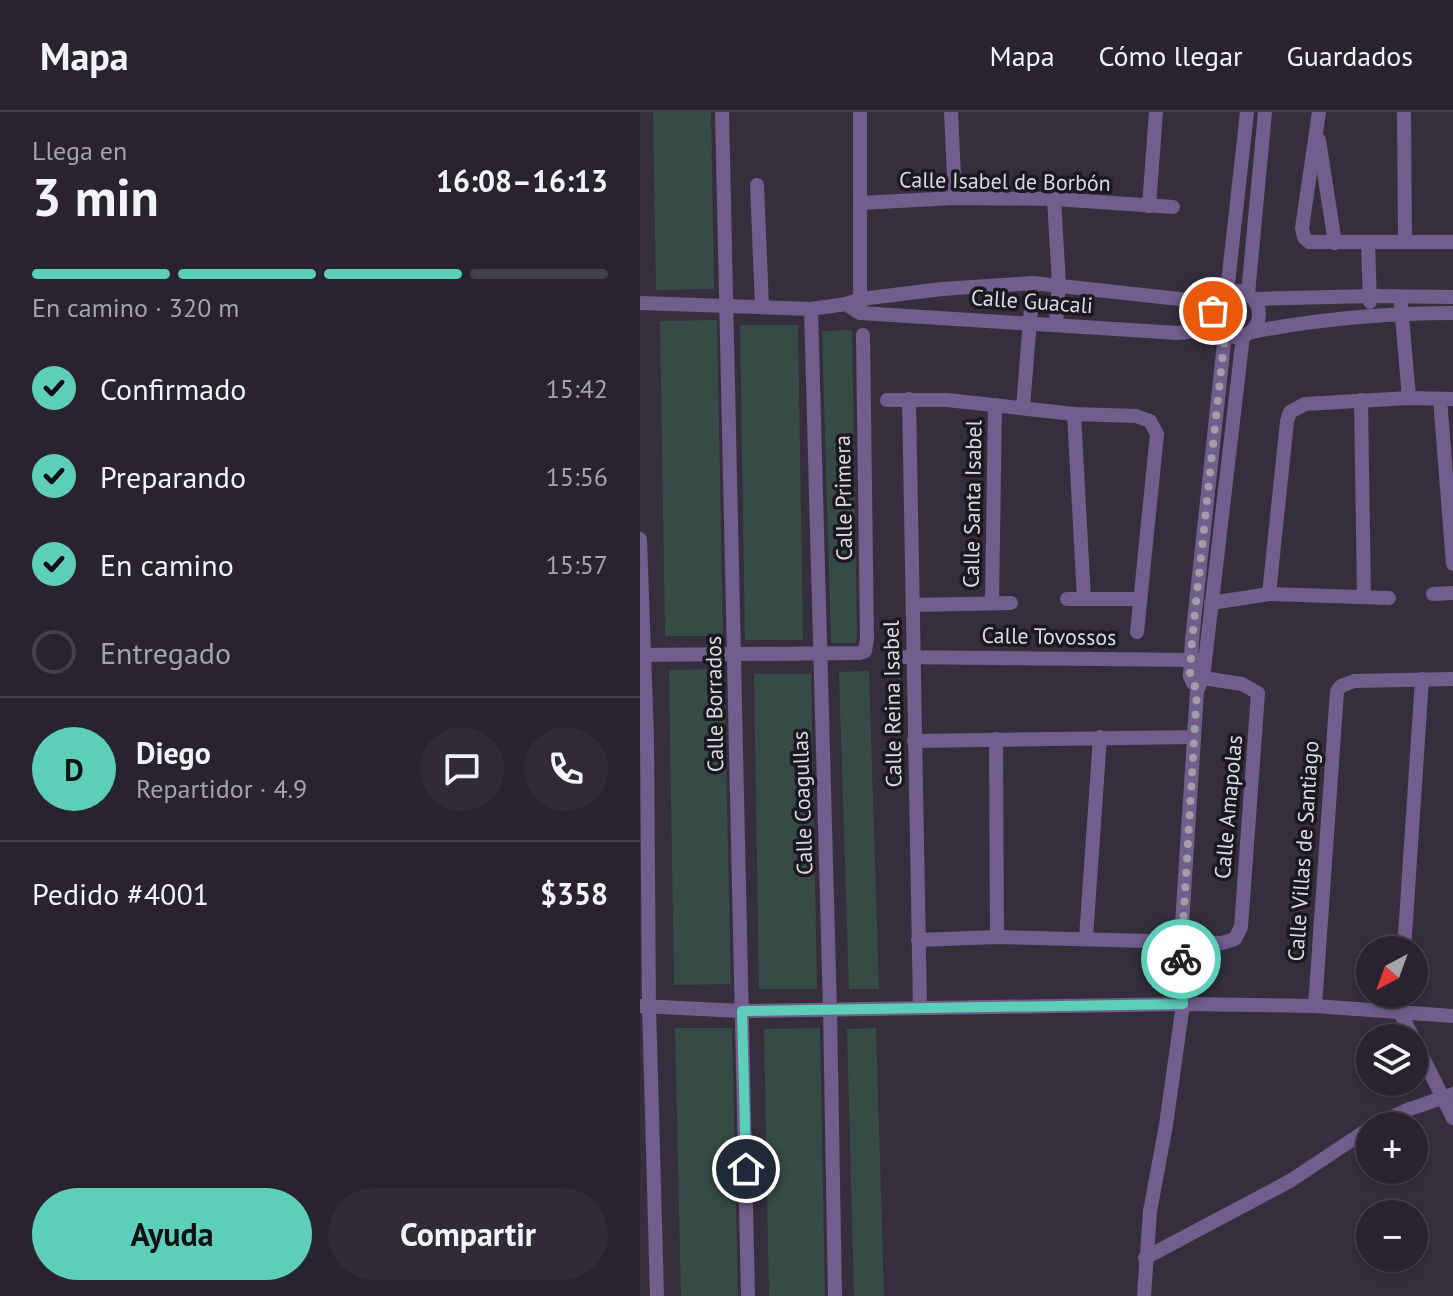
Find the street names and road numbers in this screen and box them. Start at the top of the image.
street label: Calle Isabel de Borbón [899,165,1111,197]
street label: Calle Guacali [970,283,1094,319]
street label: Calle Santa Isabel [957,419,987,588]
street label: Calle Primera [828,435,858,561]
street label: Calle Reina Isabel [877,620,907,788]
street label: Calle Tovossos [981,621,1117,651]
street label: Calle Borrados [699,636,729,772]
street label: Calle Coagullas [785,730,819,876]
street label: Calle Amapolas [1208,734,1248,880]
street label: Calle Villas de Santiago [1281,740,1325,962]

